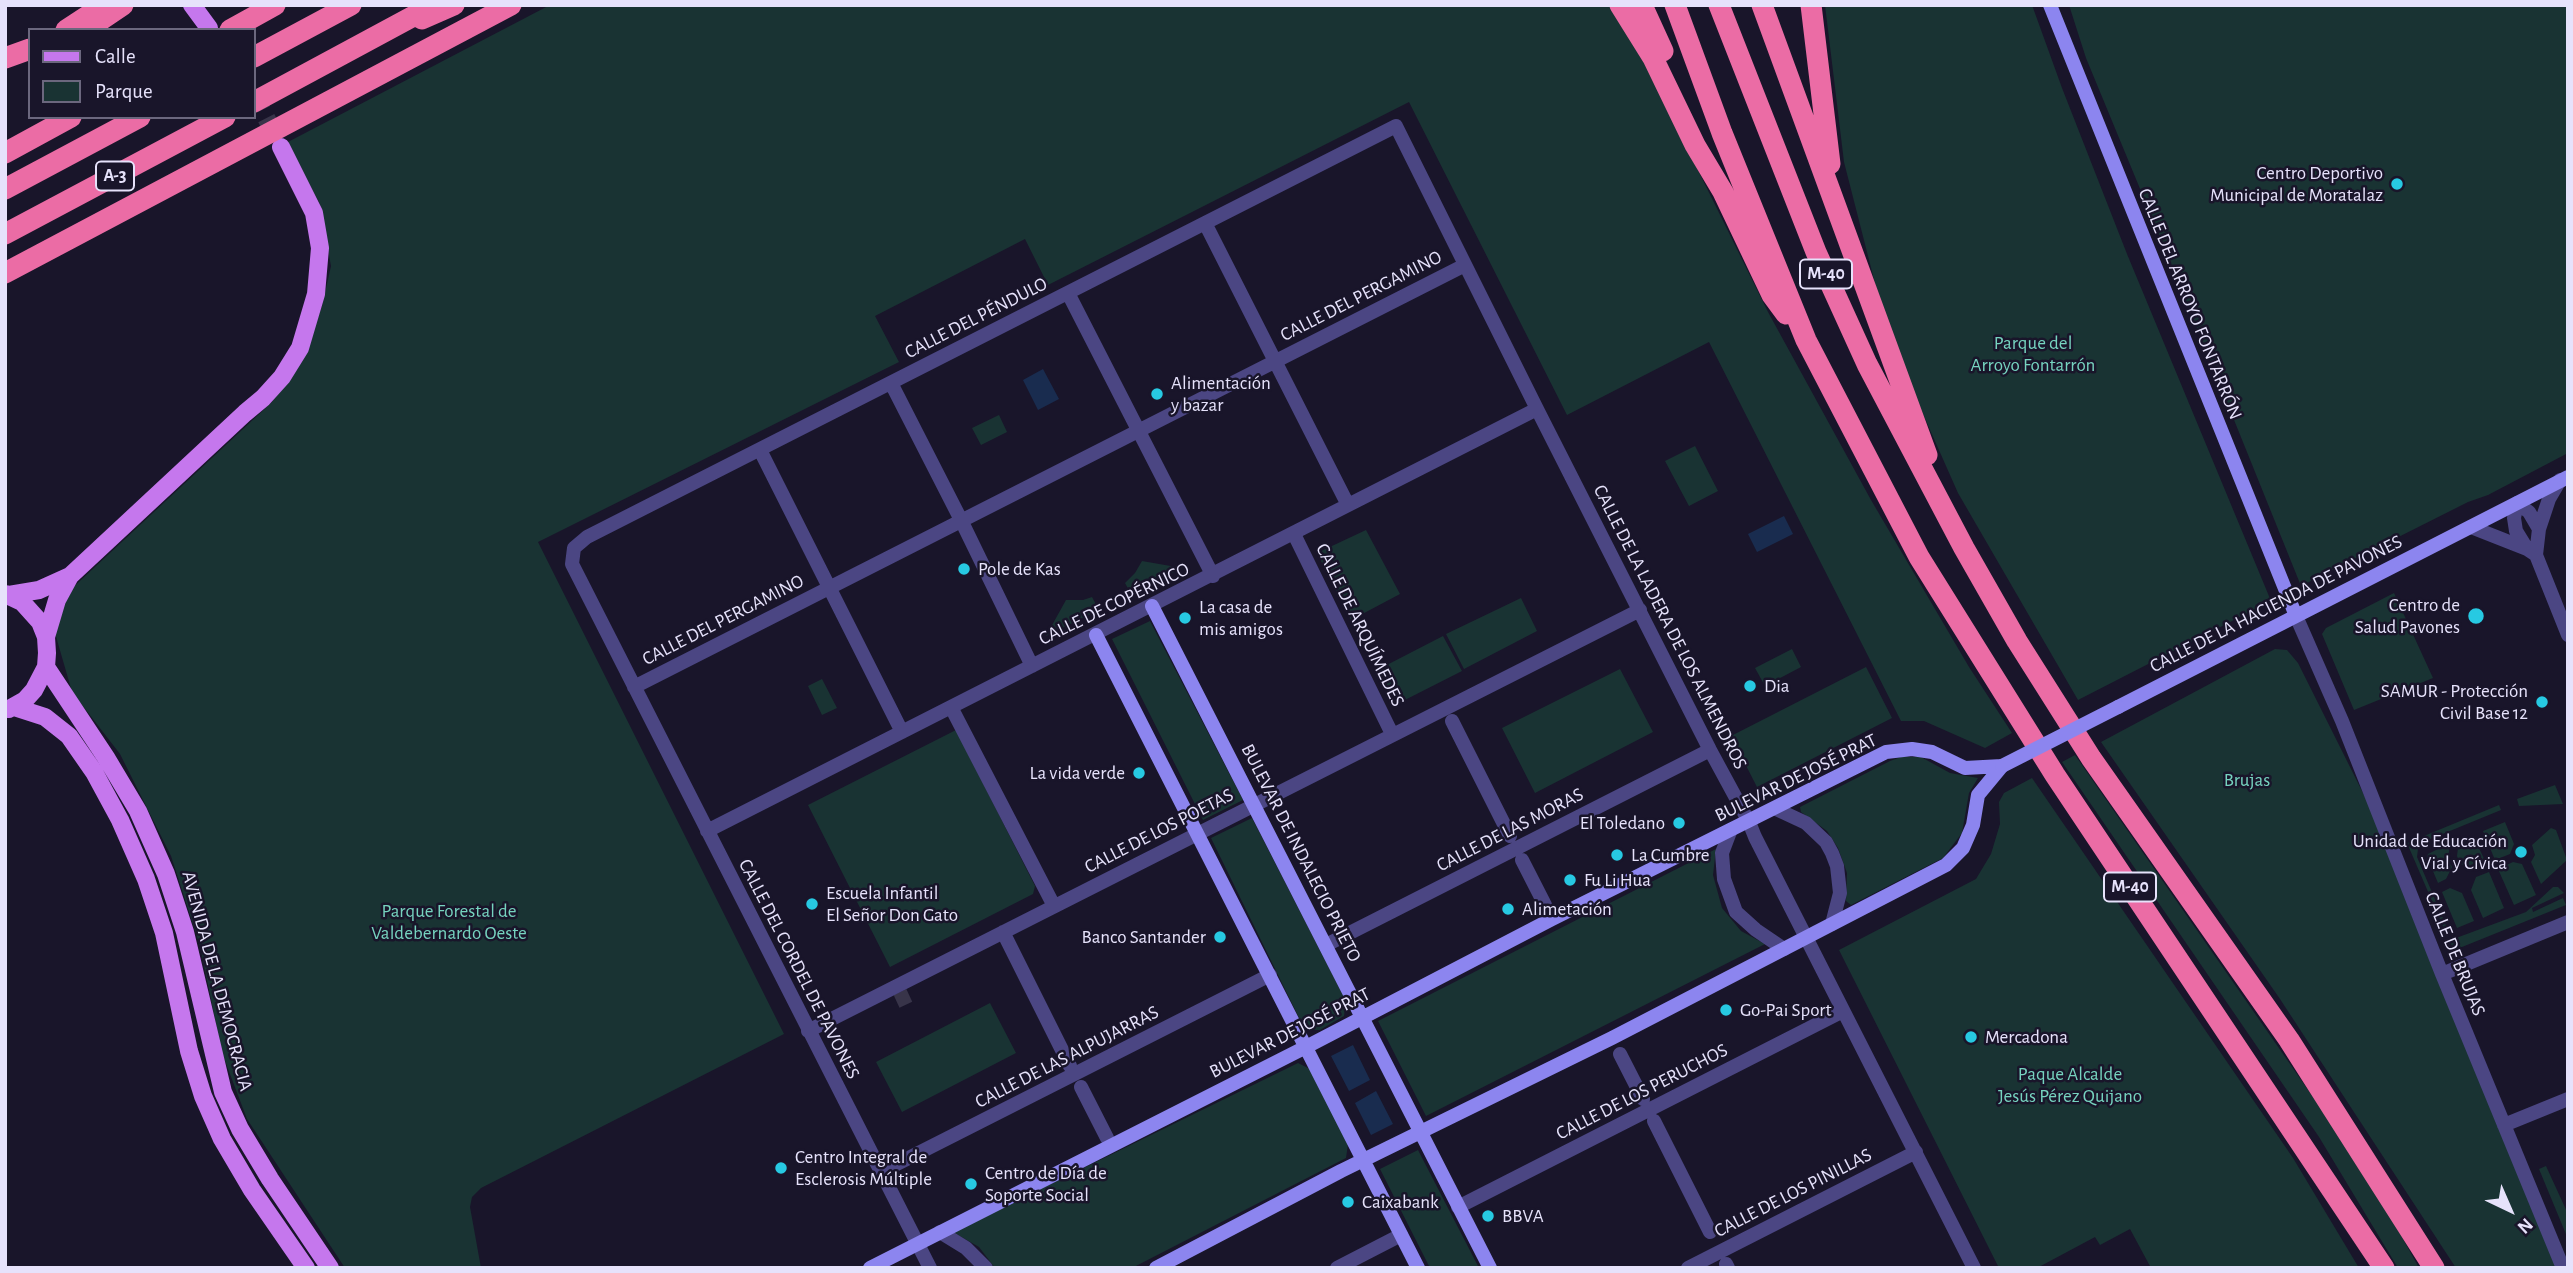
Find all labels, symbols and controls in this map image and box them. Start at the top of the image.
legend [28,28,256,119]
text: Calle [95,46,136,67]
text: Parque [95,81,153,102]
road number: A-3 [96,162,134,190]
place label: Centro Deportivo Municipal de Moratalaz [2210,162,2383,206]
marker: Centro Deportivo Municipal de Moratalaz [2389,176,2405,192]
street label: CALLE DEL ARROYO FONTARRÓN [2133,185,2247,423]
street label: CALLE DEL PERGAMINO [1277,245,1445,347]
road number: M-40 [1800,260,1852,288]
street label: CALLE DEL PÉNDULO [901,272,1051,364]
park label: Parque del Arroyo Fontarrón [1971,332,2095,376]
place label: Alimentación y bazar [1171,372,1271,416]
marker: Alimentación y bazar [1149,386,1165,402]
street label: CALLE DE LA LADERA DE LOS ALMENDROS [1588,481,1752,773]
street label: CALLE DE LA HACIENDA DE PAVONES [2146,530,2406,678]
street label: CALLE DE ARQUÍMEDES [1311,540,1409,710]
place label: Pole de Kas [978,558,1061,580]
street label: CALLE DE COPÉRNICO [1035,558,1193,650]
marker: Pole de Kas [956,561,972,577]
street label: CALLE DEL PERGAMINO [639,569,807,671]
place label: Centro de Salud Pavones [2355,594,2460,638]
place label: La casa de mis amigos [1199,596,1283,640]
marker: Centro de Salud Pavones [2466,606,2486,626]
marker: La casa de mis amigos [1177,610,1193,626]
place label: Dia [1764,675,1790,697]
marker: Dia [1742,678,1758,694]
place label: SAMUR - Protección Civil Base 12 [2381,680,2528,724]
marker: SAMUR - Protección Civil Base 12 [2534,694,2550,710]
street label: BULEVAR DE JOSÉ PRAT [1711,729,1881,827]
street label: BULEVAR DE INDALECIO PRIETO [1236,740,1366,966]
place label: La vida verde [1030,762,1125,784]
marker: La vida verde [1131,765,1147,781]
park label: Brujas [2224,769,2270,791]
street label: CALLE DE LAS MORAS [1433,783,1587,877]
street label: CALLE DE LOS POETAS [1081,784,1237,878]
place label: El Toledano [1580,812,1665,834]
marker: El Toledano [1671,815,1687,831]
place label: Unidad de Educación Vial y Cívica [2353,830,2507,874]
place label: La Cumbre [1631,844,1710,866]
marker: Unidad de Educación Vial y Cívica [2513,844,2529,860]
marker: La Cumbre [1609,847,1625,863]
street label: CALLE DEL CORDEL DE PAVONES [733,855,865,1083]
street label: AVENIDA DE LA DEMOCRACIA [177,869,257,1093]
place label: Fu Li Hua [1584,869,1651,891]
marker: Fu Li Hua [1562,872,1578,888]
road number: M-40 [2104,872,2156,902]
place label: Escuela Infantil El Señor Don Gato [826,882,958,926]
street label: CALLE DE BRUJAS [2420,889,2490,1019]
marker: Escuela Infantil El Señor Don Gato [804,896,820,912]
place label: Alimetación [1522,898,1612,920]
park label: Parque Forestal de Valdebernardo Oeste [371,900,527,944]
marker: Alimetación [1500,901,1516,917]
place label: Banco Santander [1081,926,1206,948]
marker: Banco Santander [1212,929,1228,945]
street label: BULEVAR DE JOSÉ PRAT [1206,983,1374,1083]
place label: Go-Pai Sport [1740,999,1831,1021]
street label: CALLE DE LAS ALPUJARRAS [971,1001,1163,1113]
marker: Go-Pai Sport [1718,1002,1734,1018]
place label: Mercadona [1985,1026,2068,1048]
marker: Mercadona [1963,1029,1979,1045]
street label: CALLE DE LOS PERUCHOS [1552,1039,1732,1145]
park label: Paque Alcalde Jesús Pérez Quijano [1998,1063,2142,1107]
street label: CALLE DE LOS PINILLAS [1710,1143,1876,1243]
place label: Centro Integral de Esclerosis Múltiple [795,1146,932,1190]
marker: Centro Integral de Esclerosis Múltiple [773,1160,789,1176]
place label: Centro de Día de Soporte Social [985,1162,1107,1206]
north arrow [2475,1175,2545,1245]
marker: Centro de Día de Soporte Social [963,1176,979,1192]
place label: Caixabank [1362,1191,1439,1213]
marker: Caixabank [1340,1194,1356,1210]
place label: BBVA [1502,1205,1544,1227]
marker: BBVA [1480,1208,1496,1224]
text: N [2514,1214,2536,1237]

